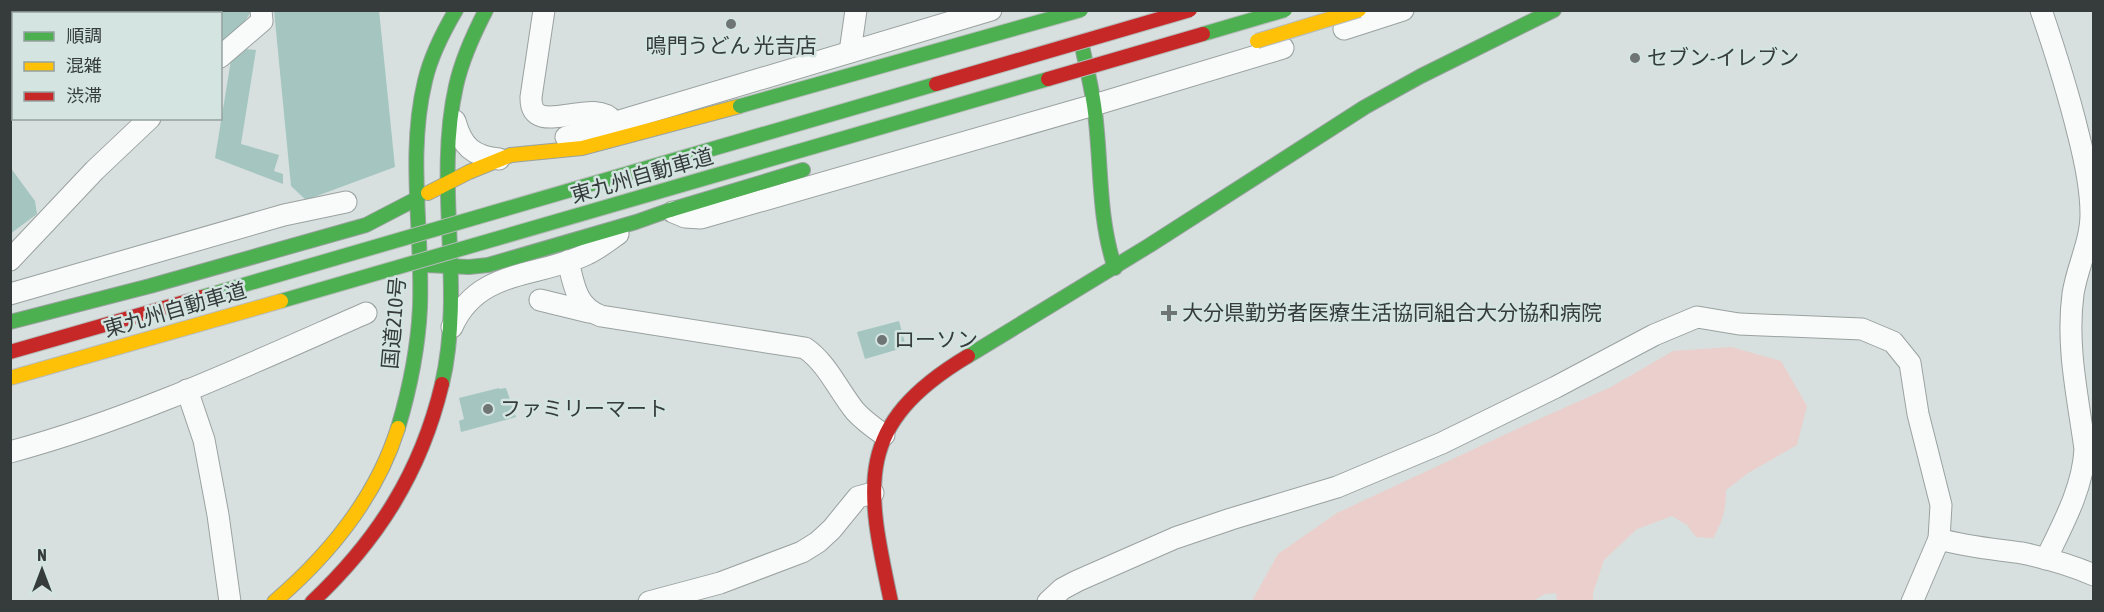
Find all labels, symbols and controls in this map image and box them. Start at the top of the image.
legend [12,12,222,120]
marker: 鳴門うどん 光吉店 [724,17,738,31]
text: 順調 [66,25,102,46]
place label: 鳴門うどん 光吉店 [646,33,816,57]
place label: セブン-イレブン [1647,45,1799,69]
marker: セブン-イレブン [1628,51,1642,65]
text: 混雑 [66,55,102,76]
text: 渋滞 [66,85,102,106]
street label: 東九州自動車道 [568,143,716,207]
street label: 国道210号 [377,276,409,370]
street label: 東九州自動車道 [101,277,249,341]
place label: 大分県勤労者医療生活協同組合大分協和病院 [1182,300,1602,324]
marker: 大分県勤労者医療生活協同組合大分協和病院 [1160,304,1178,322]
place label: ローソン [894,327,978,351]
marker: ローソン [875,333,889,347]
place label: ファミリーマート [500,396,668,420]
marker: ファミリーマート [481,402,495,416]
north arrow [12,540,72,600]
text: N [37,546,47,564]

